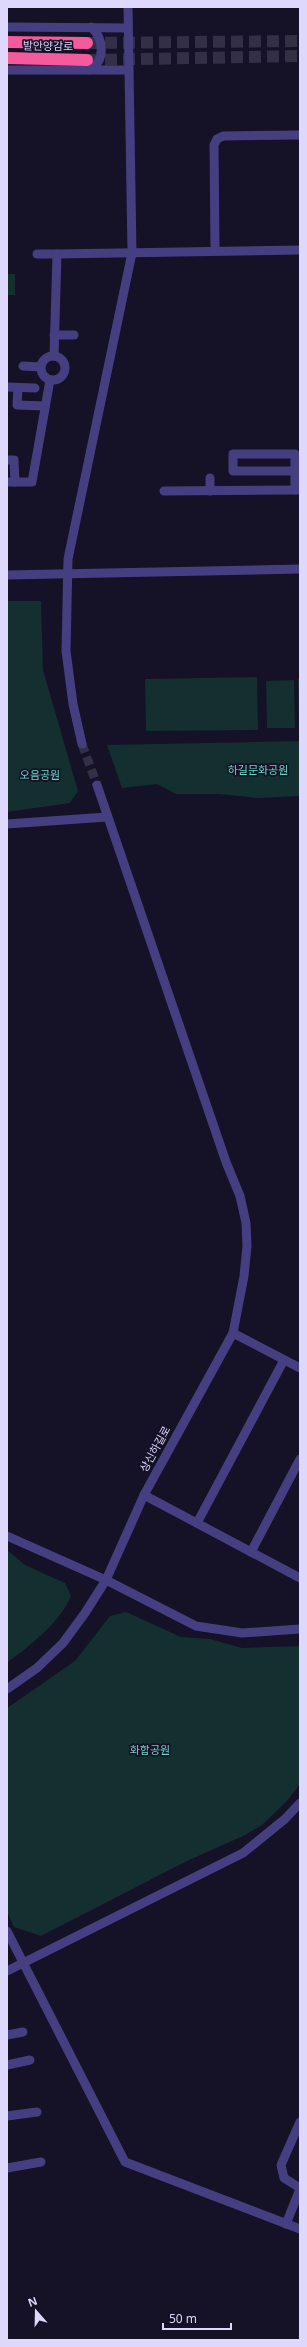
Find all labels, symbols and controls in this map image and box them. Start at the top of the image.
street label: 발안양감로 [23,38,73,53]
park label: 하길문화공원 [228,762,288,777]
park label: 오음공원 [20,767,60,782]
street label: 상신하길로 [136,1423,173,1475]
park label: 화합공원 [130,1742,170,1757]
north arrow [16,2291,56,2331]
text: N [26,2293,39,2310]
scale bar [163,2305,231,2331]
text: 50 m [169,2310,197,2327]

